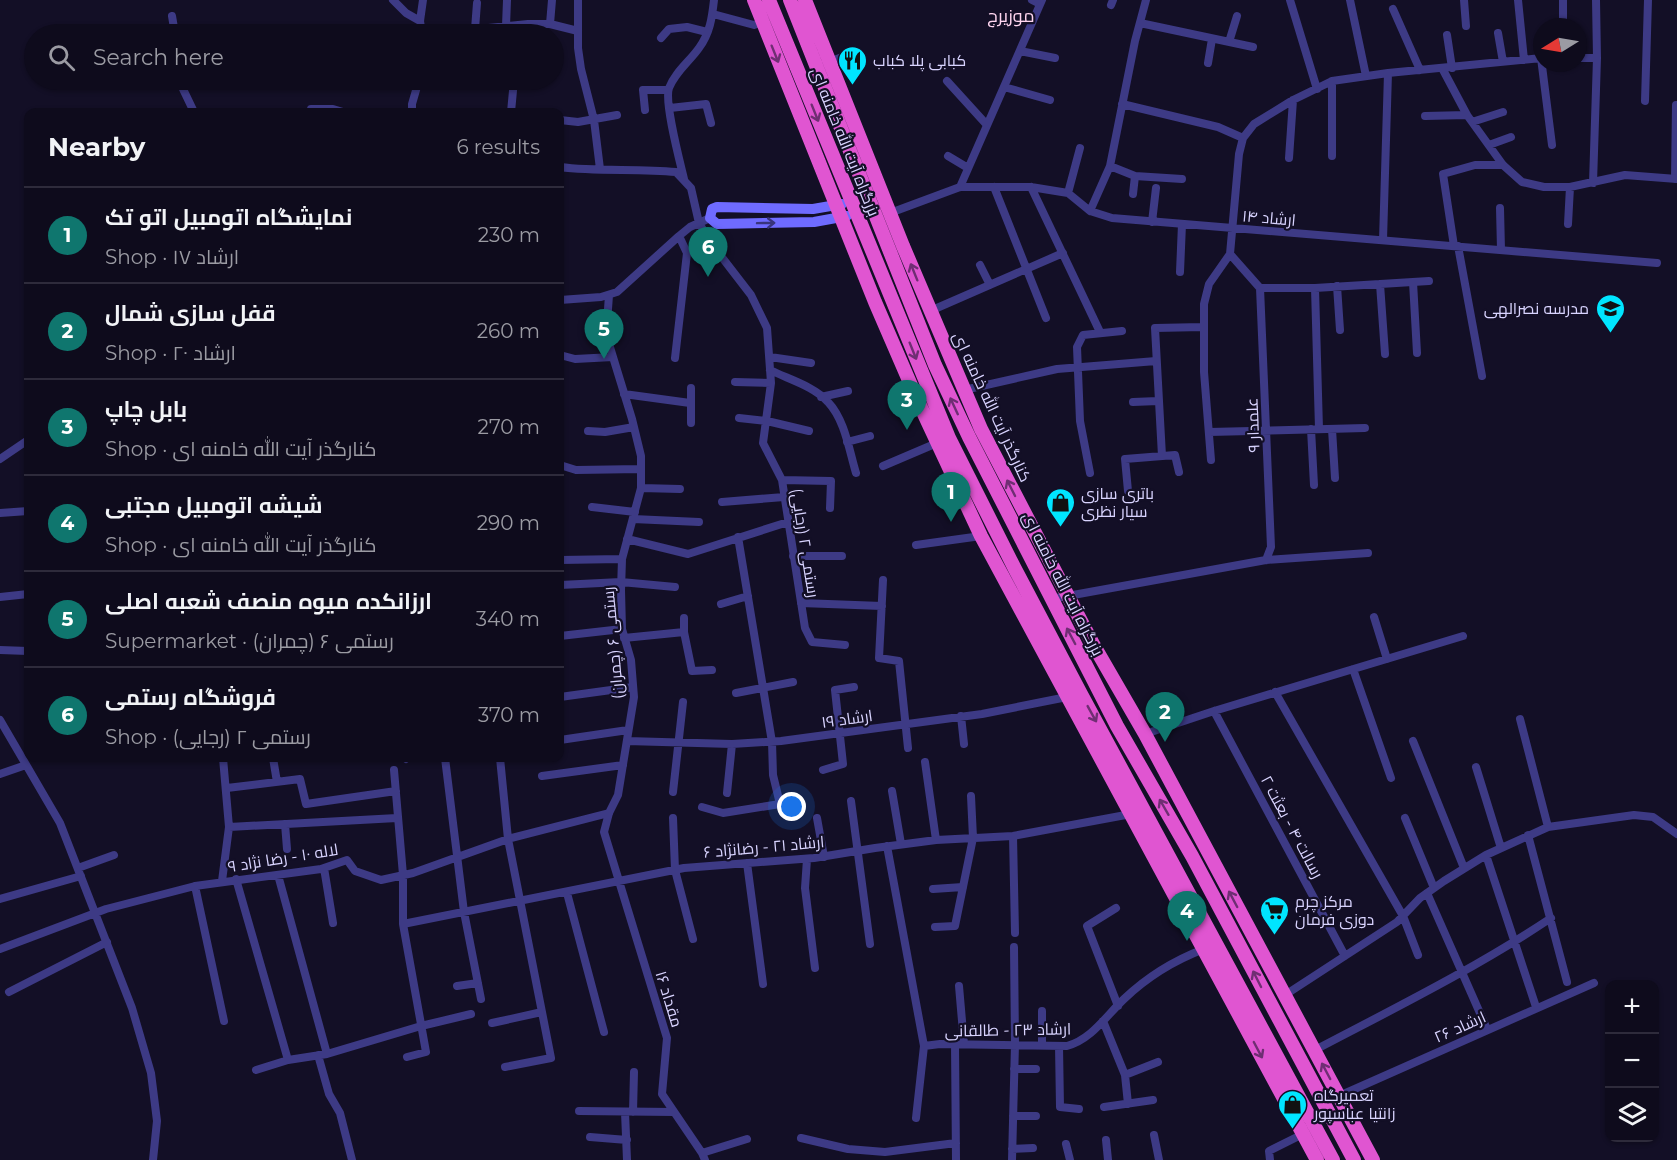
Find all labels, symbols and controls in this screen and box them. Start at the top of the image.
district label: موزیرج [987,5,1035,28]
north arrow [1533,18,1587,72]
search box [24,24,564,90]
icon: search [45,41,78,74]
text: Search here [93,44,224,71]
restaurant icon: کبابی پلا کباب [836,44,868,86]
one-way arrow [770,45,781,63]
place label: کبابی پلا کباب [873,51,966,72]
street label: بزرگراه آیت الله خامنه ای [806,65,884,219]
one-way arrow [810,103,821,121]
text: Nearby [48,131,145,163]
text: 6 results [456,135,540,159]
text: نمایشگاه اتومبیل اتو تک [105,204,352,231]
street label: ارشاد ۱۴ [1241,206,1297,230]
one-way arrow [755,217,775,229]
text: 1 [64,223,71,247]
text: 230 m [478,223,540,247]
pin: 6 [688,228,728,277]
text: Shop · ارشاد ۱۷ [105,245,239,269]
one-way arrow [908,263,919,281]
school or university icon: مدرسه نصرالهی [1594,292,1626,334]
place label: مدرسه نصرالهی [1484,299,1589,319]
text: قفل سازی شمال [105,300,276,327]
pin: 5 [584,310,624,359]
text: 2 [62,319,73,343]
text: 260 m [477,319,540,343]
street label: کنارگذر آیت الله خامنه ای [948,329,1036,485]
text: Shop · ارشاد ۲۰ [105,341,236,365]
one-way arrow [908,342,919,360]
pin: 3 [888,380,926,430]
text: بابل چاپ [105,396,187,423]
street label: علمدار ۹ [1243,397,1263,453]
one-way arrow [948,398,960,416]
text: 3 [62,415,73,439]
text: 270 m [478,415,540,439]
text: Shop · کنارگذر آیت الله خامنه ای [105,437,377,461]
pin: 1 [932,472,970,522]
one-way arrow [1005,479,1016,497]
place label: باتری سازی سیار نظری [1081,484,1154,522]
shop icon: باتری سازی سیار نظری [1044,486,1076,528]
street label: رستمی ۲ (رجایی) [786,487,823,599]
text: شیشه اتومبیل مجتبی [105,492,323,519]
street label: بزرگراه آیت الله خامنه ای [1018,509,1108,659]
text: 4 [61,511,74,535]
text: 290 m [477,511,540,535]
text: Shop · کنارگذر آیت الله خامنه ای [105,533,377,557]
street label: رستمی ۶ (چمران) [599,586,629,700]
text: ارزانکده میوه منصف شعبه اصلی [105,588,432,615]
text: 5 [62,607,73,631]
text: 340 m [476,607,540,631]
one-way arrow [1065,628,1076,646]
text: Supermarket · رستمی ۶ (چمران) [105,629,394,653]
text: فروشگاه رستمی [105,684,276,711]
pin: 2 [1146,692,1184,742]
text: 6 [61,703,74,727]
text: 370 m [478,703,540,727]
one-way arrow [1087,705,1098,723]
street label: ارشاد ۱۹ [820,706,874,732]
text: Shop · رستمی ۲ (رجایی) [105,725,311,749]
street label: رسالت ۴ - بعثت ۲ [1257,772,1327,882]
your location [777,792,806,821]
one-way arrow [1158,799,1170,816]
street label: ارشاد ۲۱ - رضانژاد ۶ [703,832,825,862]
street label: لاله ۱۰ - رضا نژاد ۹ [226,840,340,876]
one-way arrow [1227,891,1238,909]
pin: 4 [1168,892,1206,941]
place label: مرکز چرم دوزی فرمان [1295,892,1374,930]
supermarket icon: مرکز چرم دوزی فرمان [1258,894,1290,936]
street label: مقداد ۱۶ [651,969,687,1029]
one-way arrow [1251,970,1262,988]
map controls [1605,980,1659,1142]
button: + [1605,980,1659,1034]
street label: ارشاد ۲۶ [1431,1007,1489,1047]
street label: ارشاد ۲۳ - طالقانی [945,1019,1071,1042]
button: − [1605,1034,1659,1088]
one-way arrow [1252,1041,1264,1058]
one-way arrow [1320,1063,1331,1081]
place label: تعمیرگاه زانتیا عباسپور [1313,1086,1395,1124]
shop icon: تعمیرگاه زانتیا عباسپور [1277,1088,1309,1130]
button: layers [1605,1088,1659,1142]

